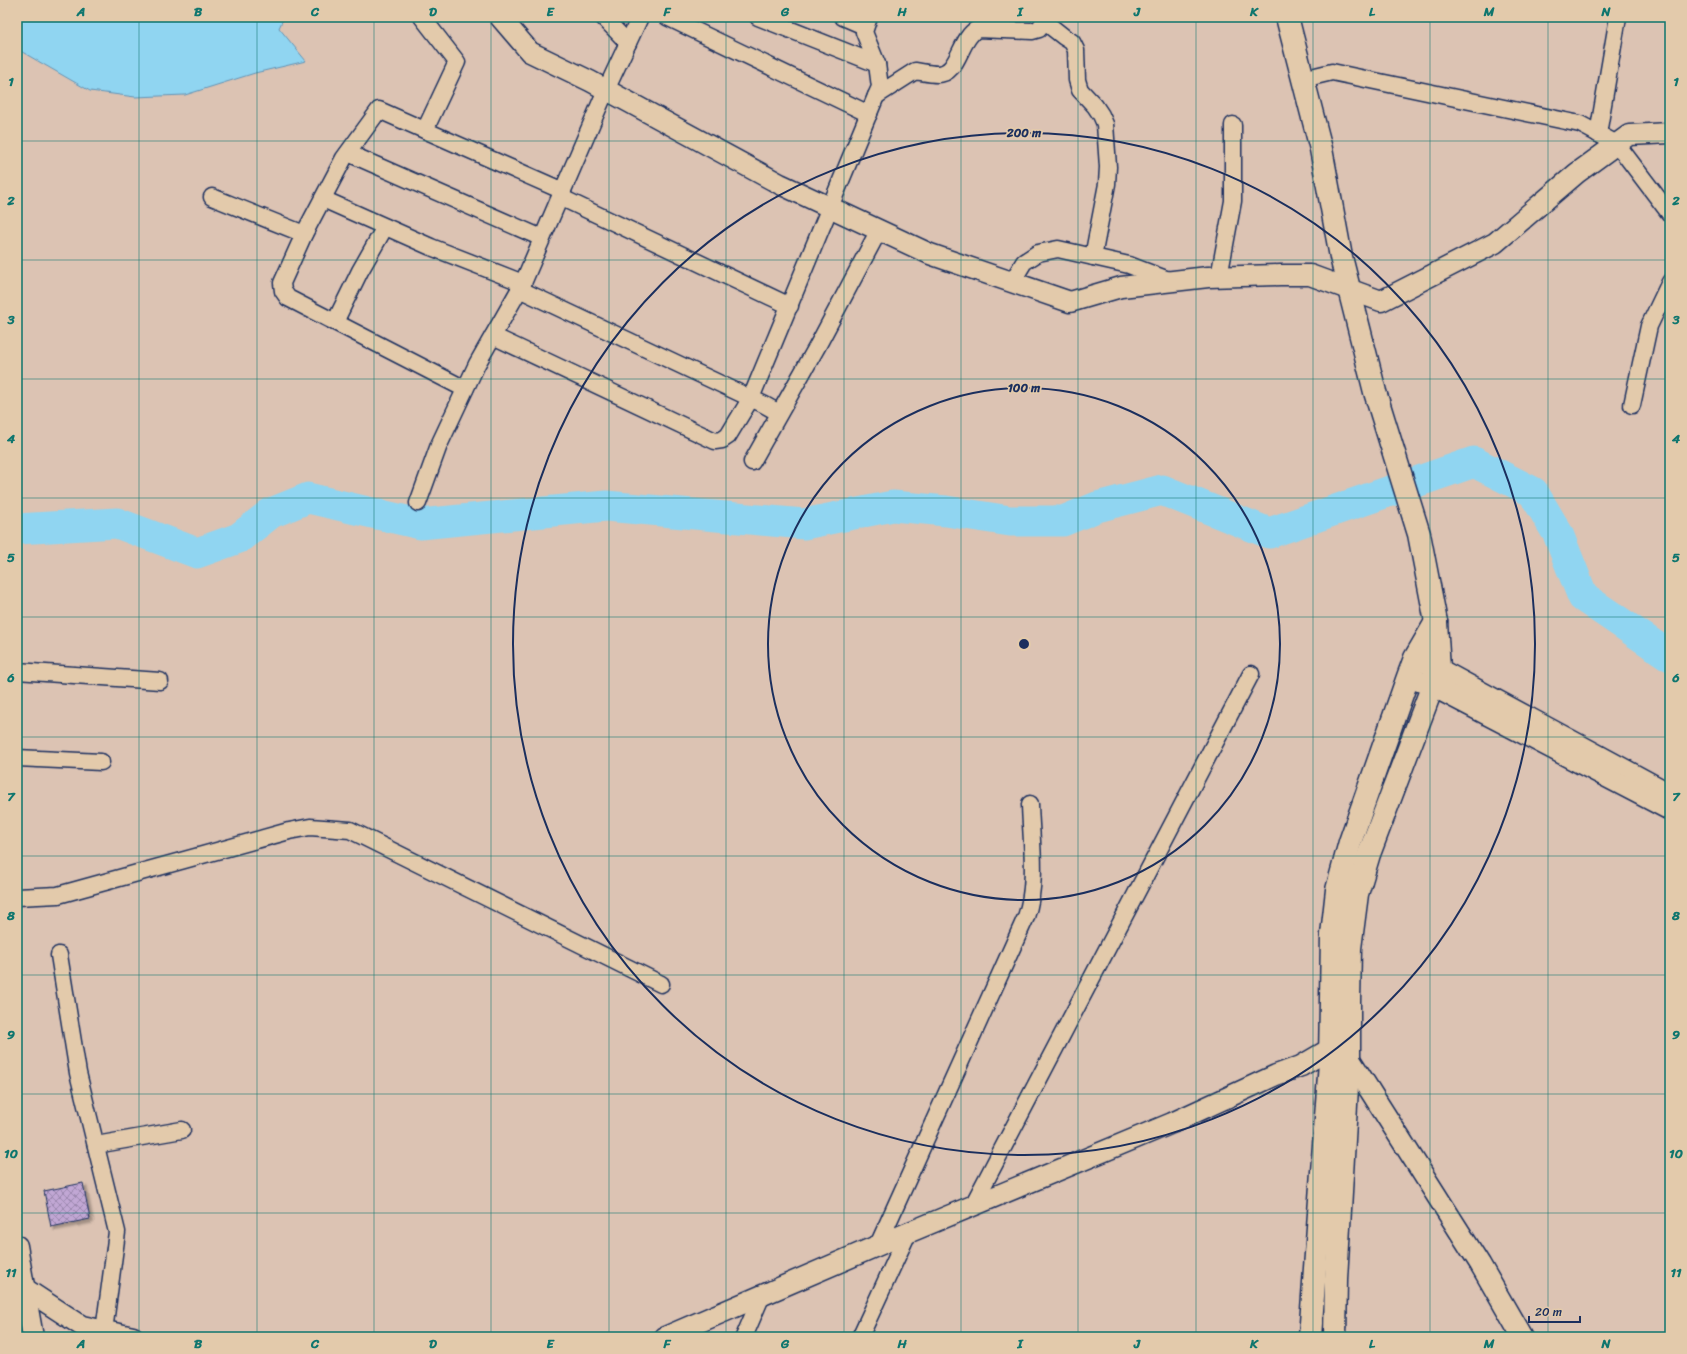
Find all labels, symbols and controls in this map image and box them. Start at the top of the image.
text: A [76,0,85,23]
text: B [194,0,203,23]
text: C [310,0,320,23]
text: D [429,0,437,23]
text: E [546,0,555,23]
text: F [662,0,671,23]
text: G [780,0,790,23]
text: H [896,0,907,23]
text: I [1016,0,1024,23]
text: J [1133,0,1141,23]
text: K [1249,0,1259,23]
text: L [1369,0,1376,23]
text: M [1483,0,1495,23]
text: N [1600,0,1611,23]
text: 1 [8,70,14,93]
text: 1 [1673,70,1679,93]
text: 200 m [1006,122,1042,144]
text: 2 [6,189,15,212]
text: 2 [1671,189,1680,212]
text: 3 [6,308,15,331]
text: 3 [1671,308,1680,331]
text: 100 m [1008,377,1041,399]
text: 4 [6,427,16,450]
text: 4 [1671,427,1681,450]
text: 5 [7,546,15,569]
text: 5 [1672,546,1680,569]
centre of rings [1017,637,1031,651]
text: 6 [6,666,15,689]
text: 6 [1671,666,1680,689]
text: 7 [7,785,16,808]
text: 7 [1672,785,1681,808]
text: 8 [6,904,15,927]
text: 8 [1671,904,1680,927]
text: 9 [7,1023,15,1046]
text: 9 [1672,1023,1680,1046]
text: 10 [4,1142,18,1165]
text: 10 [1669,1142,1683,1165]
text: 11 [5,1261,17,1284]
text: 11 [1670,1261,1682,1284]
scale bar [1529,1298,1580,1324]
text: 20 m [1535,1301,1562,1323]
text: A [76,1332,85,1354]
text: B [194,1332,203,1354]
text: C [310,1332,320,1354]
text: D [429,1332,437,1354]
text: E [546,1332,555,1354]
text: F [662,1332,671,1354]
text: G [780,1332,790,1354]
text: H [896,1332,907,1354]
text: I [1016,1332,1024,1354]
text: J [1133,1332,1141,1354]
text: K [1249,1332,1259,1354]
text: L [1369,1332,1376,1354]
text: M [1483,1332,1495,1354]
text: N [1600,1332,1611,1354]

